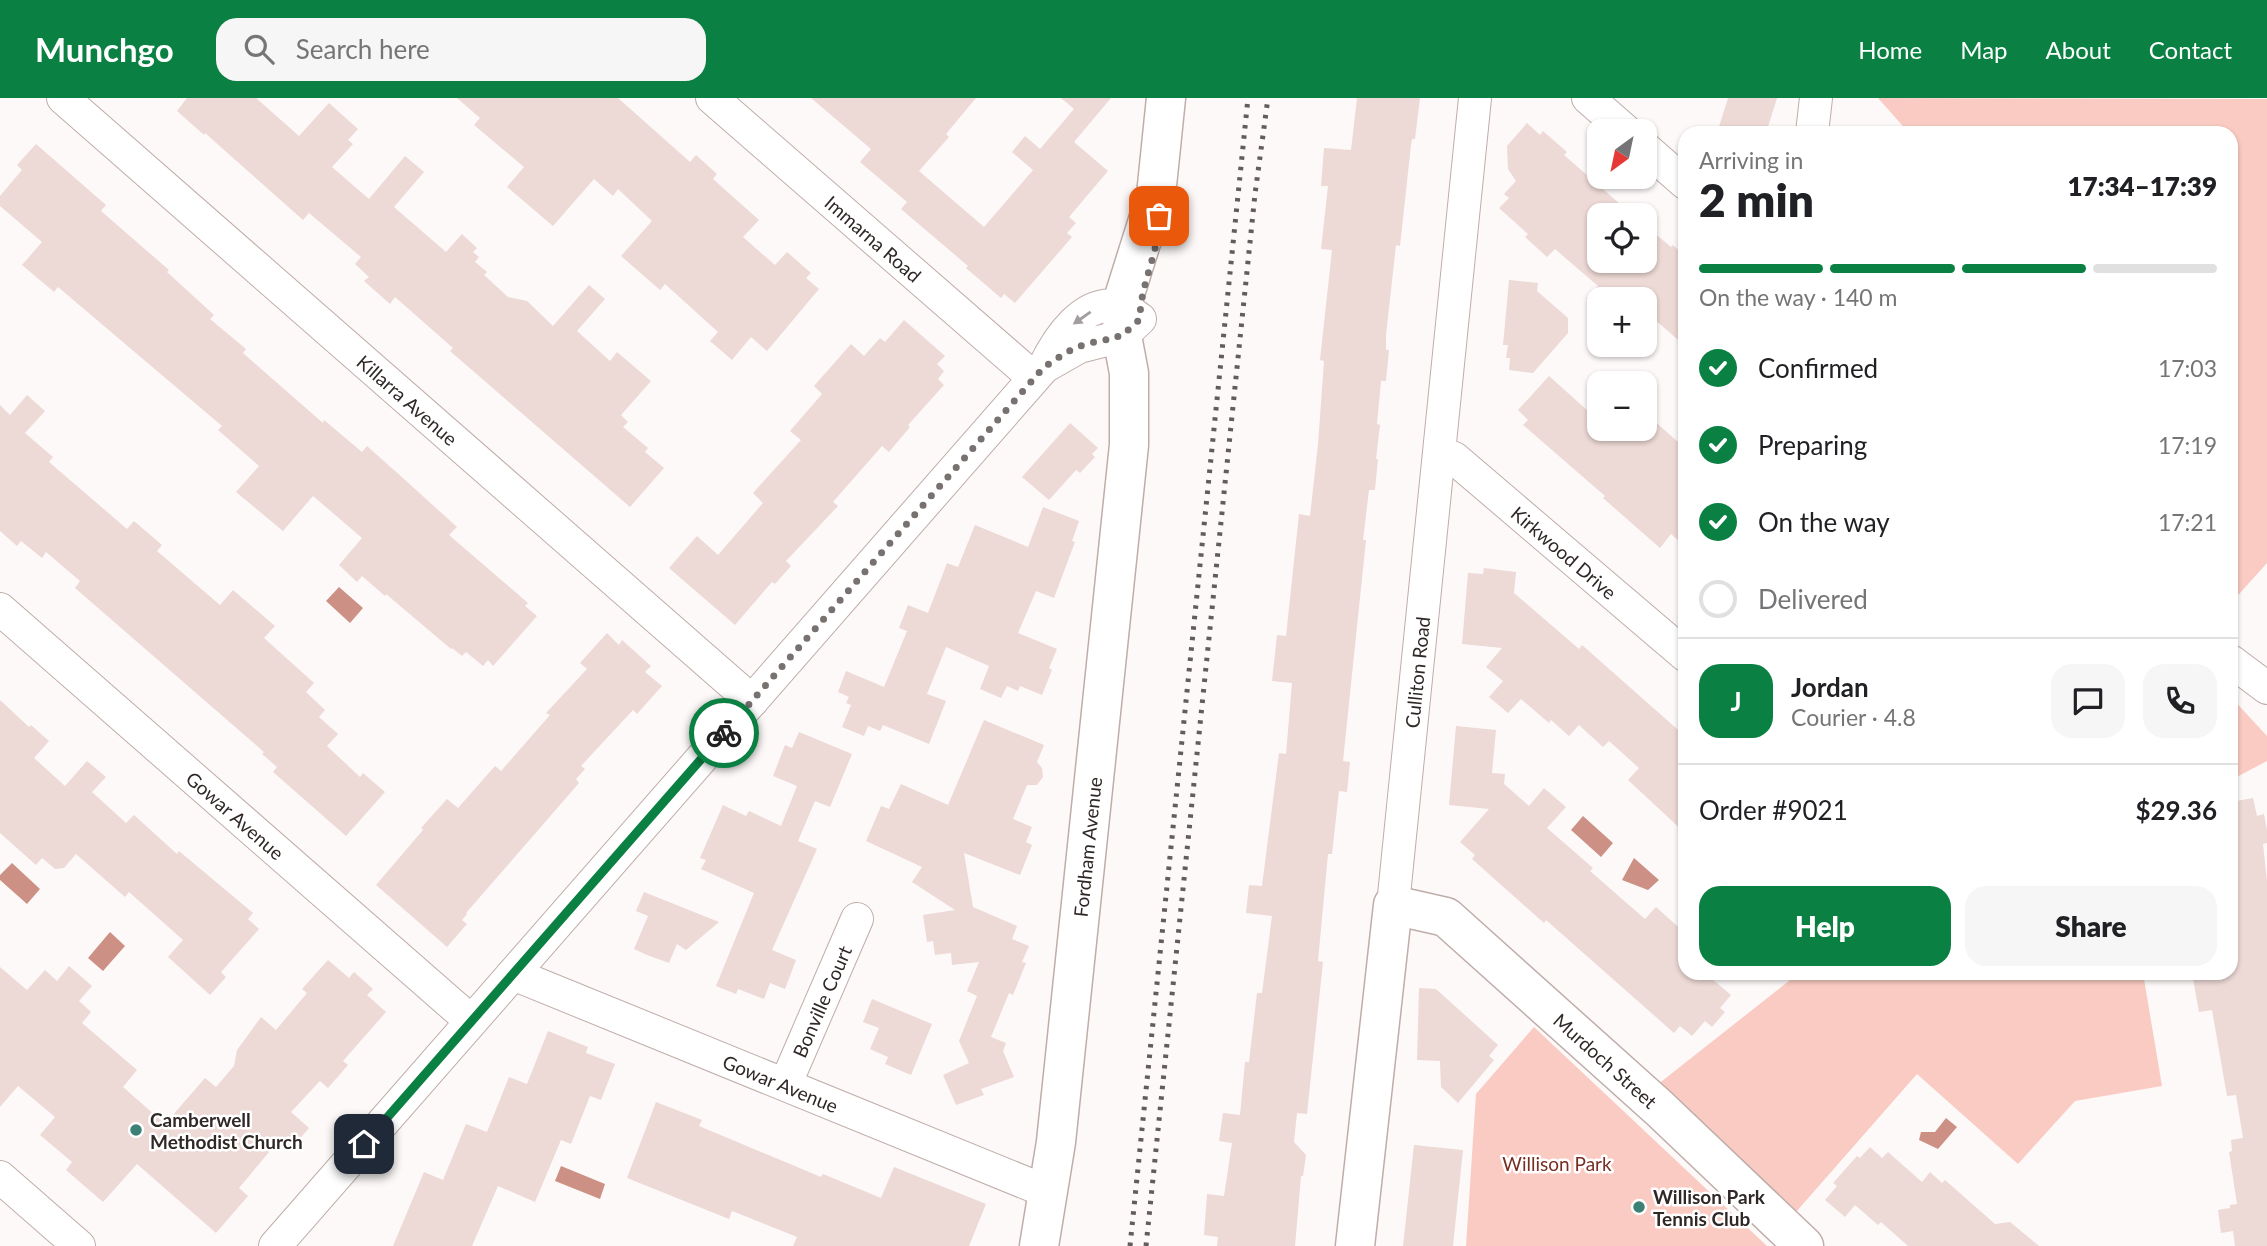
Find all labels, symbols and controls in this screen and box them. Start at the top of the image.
search box [216,18,706,81]
text: Munchgo [35,29,174,69]
icon: search [240,30,278,68]
text: Search here [296,33,430,65]
text: Home [1858,35,1922,64]
text: Map [1960,35,2008,64]
text: About [2046,35,2111,64]
text: Contact [2149,35,2232,64]
north arrow [1587,119,1657,189]
map controls [1587,119,1657,441]
text: Arriving in [1699,146,1803,174]
text: 17:34–17:39 [2067,170,2217,202]
text: 2 min [1699,172,1814,227]
pin [1129,186,1189,246]
street label: Immarna Road [821,190,926,286]
icon: bag [1140,197,1178,235]
button: locate [1587,203,1657,273]
text: On the way · 140 m [1699,283,1898,311]
button: + [1587,287,1657,357]
one-way arrow [1073,311,1091,325]
icon: check [1699,349,1737,387]
street label: Killarra Avenue [353,350,463,450]
text: Confirmed [1758,352,1878,384]
text: 17:03 [2158,354,2217,382]
button: − [1587,371,1657,441]
icon: check [1699,426,1737,464]
text: Preparing [1758,429,1867,461]
text: 17:19 [2158,431,2217,459]
street label: Kirkwood Drive [1507,501,1622,603]
icon: check [1699,503,1737,541]
text: On the way [1758,506,1890,538]
text: 17:21 [2158,508,2217,536]
text: Delivered [1758,583,1868,615]
street label: Culliton Road [1400,615,1434,729]
button: chat [2051,664,2125,738]
button: phone [2143,664,2217,738]
text: Jordan [1791,671,1869,703]
text: J [1730,685,1742,717]
courier [689,698,759,768]
text: Courier · 4.8 [1791,703,1916,731]
icon: bike [705,714,743,752]
street label: Gowar Avenue [182,766,289,864]
street label: Fordham Avenue [1068,776,1106,918]
text: Order #9021 [1699,794,1848,826]
text: $29.36 [2135,794,2217,826]
button: Help [1699,886,1951,966]
button: Share [1965,886,2217,966]
street label: Bonville Court [787,942,856,1061]
street label: Murdoch Street [1549,1008,1662,1113]
street label: Gowar Avenue [720,1049,842,1117]
place label: Camberwell Methodist Church [150,1108,303,1153]
pin [334,1114,394,1174]
marker: Camberwell Methodist Church [128,1122,144,1138]
icon: home [345,1125,383,1163]
park label: Willison Park [1502,1152,1612,1175]
place label: Willison Park Tennis Club [1653,1185,1766,1230]
marker: Willison Park Tennis Club [1631,1199,1647,1215]

